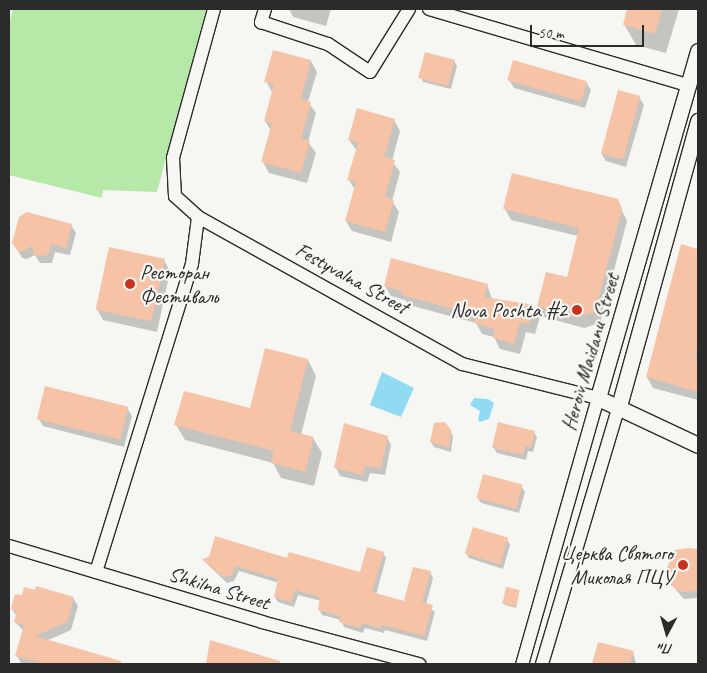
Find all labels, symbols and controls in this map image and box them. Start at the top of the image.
scale bar [532,15,646,47]
text: 50 m [538,24,564,43]
street label: Festyvalna Street [291,237,413,319]
place label: Ресторан Фестиваль [140,259,218,309]
street label: Heroiv Maidanu Street [555,270,625,434]
marker: Ресторан Фестиваль [124,278,136,290]
place label: Nova Poshta #2 [452,297,567,323]
marker: Nova Poshta #2 [571,304,583,316]
place label: Церква Святого Миколая ПЦУ [560,540,673,590]
marker: Церква Святого Миколая ПЦУ [677,559,689,571]
street label: Shkilna Street [165,561,273,615]
north arrow [642,608,692,658]
text: Пн [657,639,674,658]

